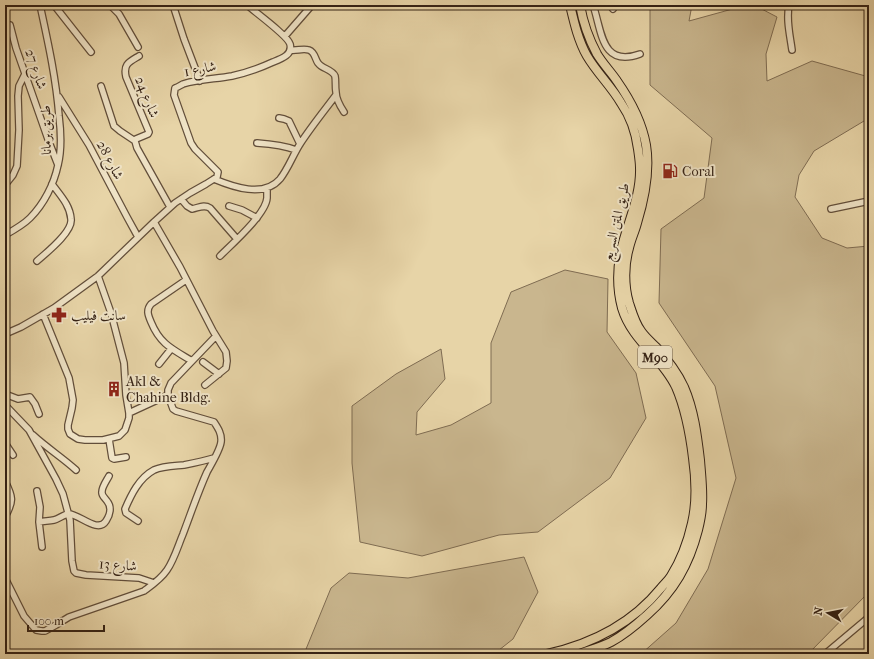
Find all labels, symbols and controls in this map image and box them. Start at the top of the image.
street label: شارع 27 [18,47,51,92]
street label: شارع 1 [183,58,218,83]
street label: شارع 24 [128,74,163,121]
street label: طريق برمانا [37,105,55,155]
street label: شارع 28 [90,138,127,184]
fuel station icon: Coral [661,162,679,180]
place label: Coral [682,163,715,180]
street label: طريق المتن السريع [599,181,638,264]
pharmacy icon: سانت فيليب [50,306,68,324]
place label: سانت فيليب [71,307,126,325]
road number: M90 [638,346,672,368]
place label: Akl & Chahine Bldg. [125,373,211,406]
building icon: Akl & Chahine Bldg. [105,380,123,398]
street label: شارع 13 [98,555,138,578]
north arrow [808,593,848,633]
text: N [812,605,826,617]
scale bar [28,607,104,633]
text: 100 m [34,614,64,628]

